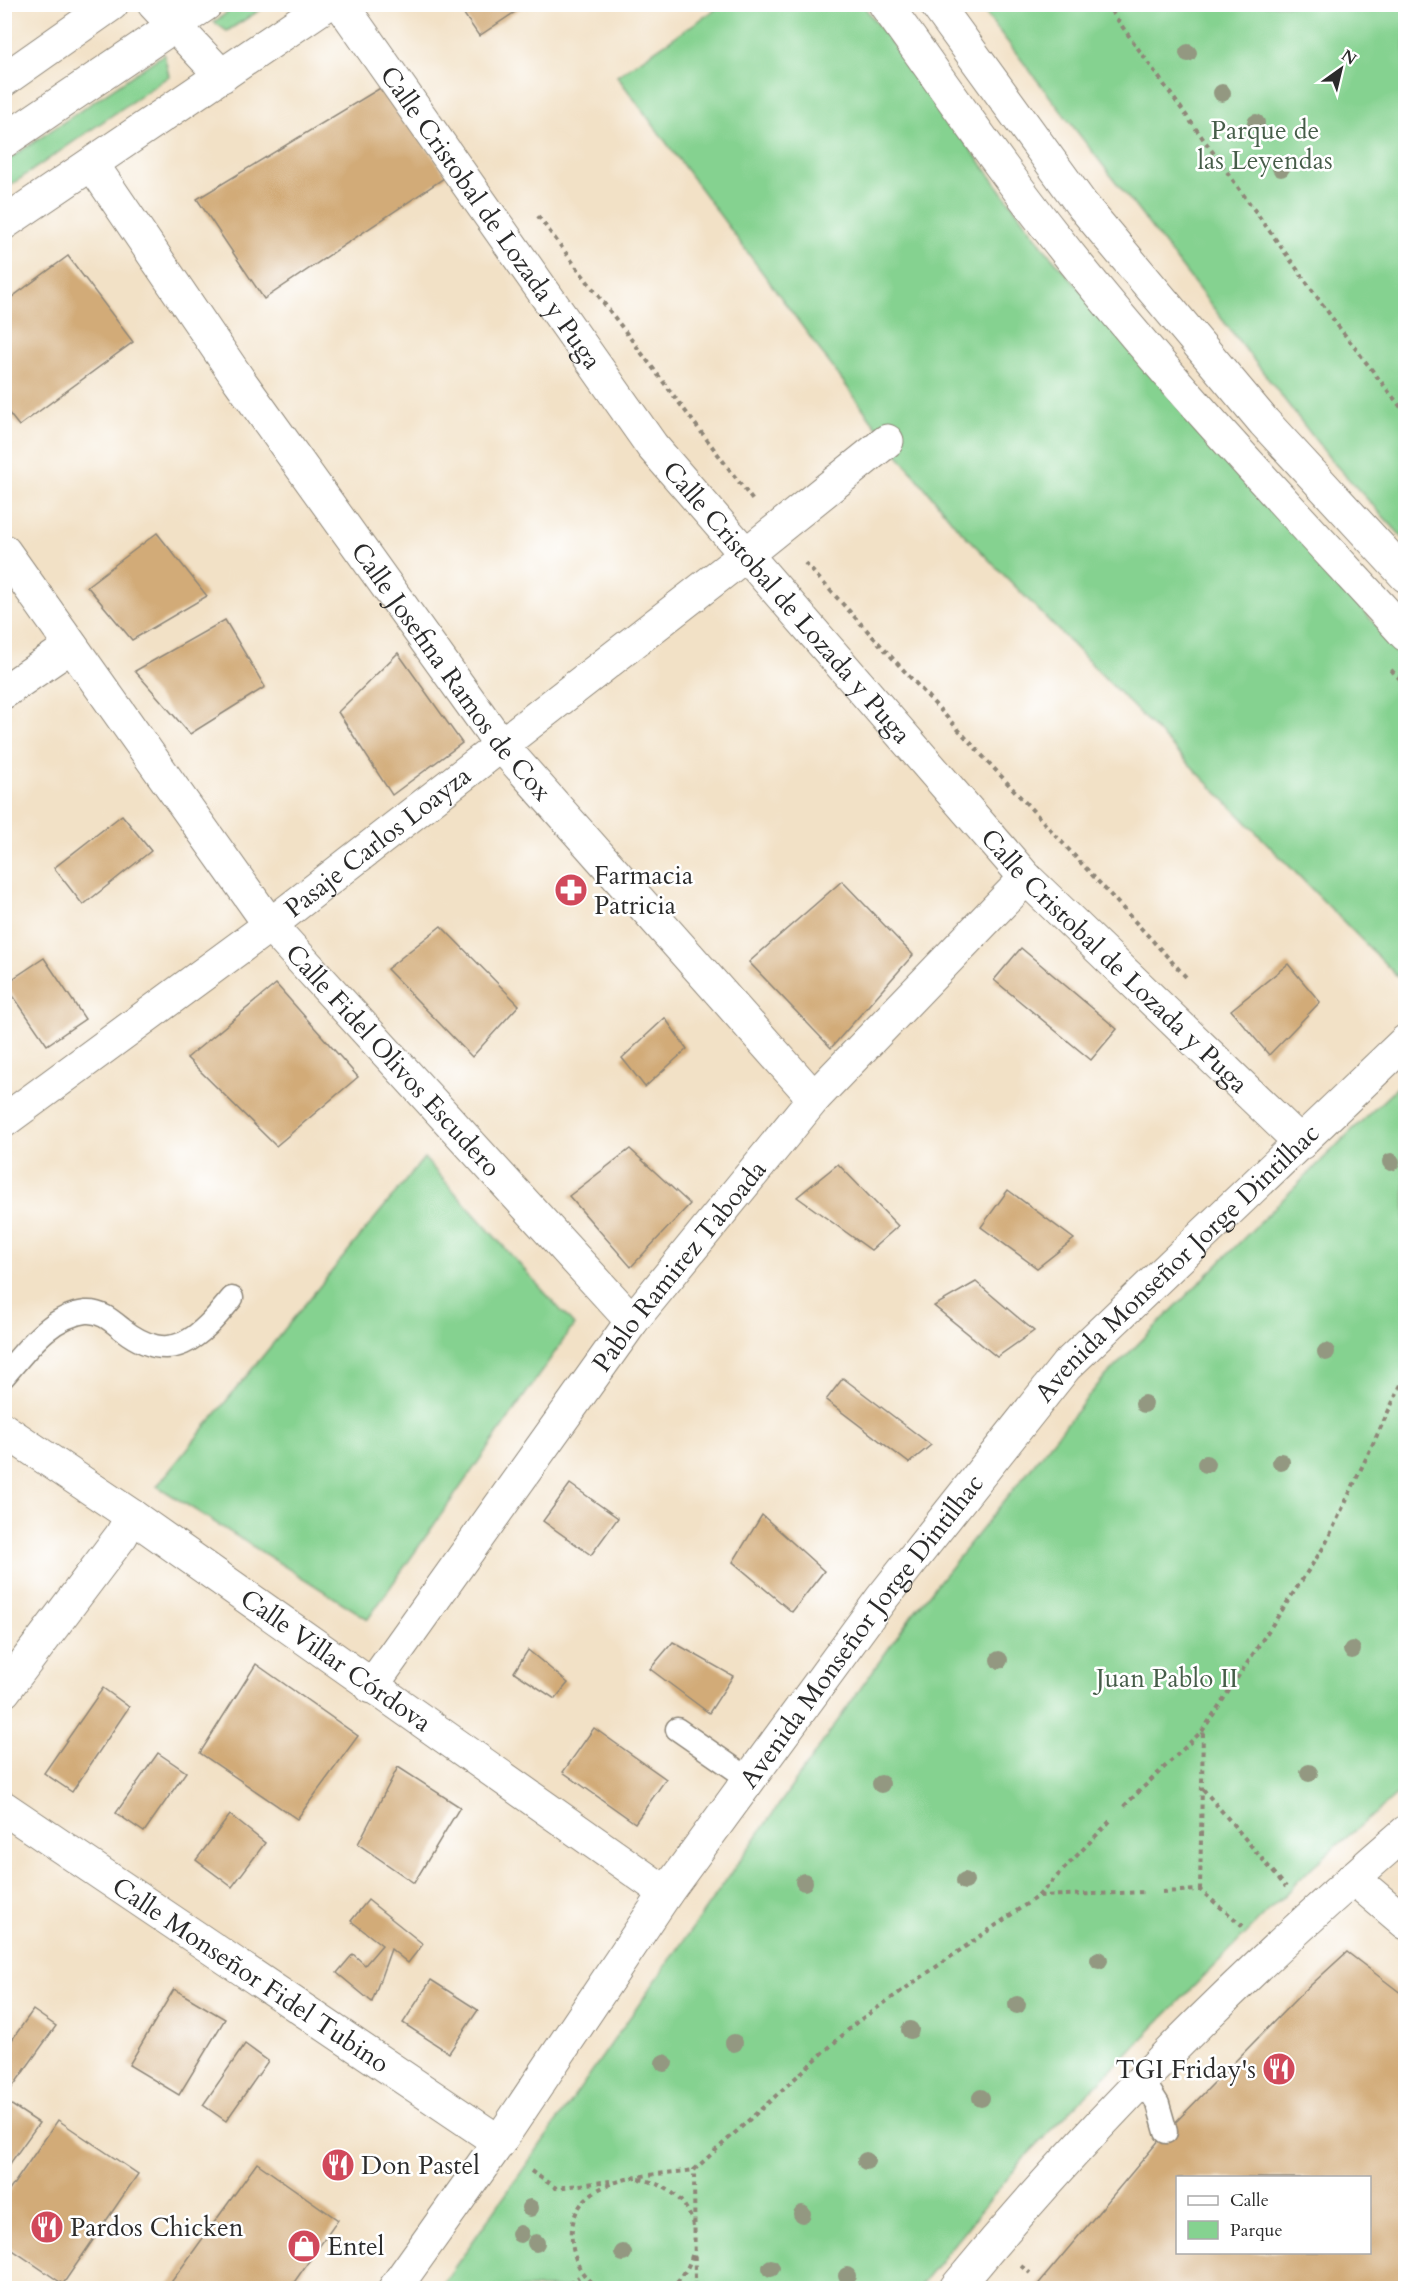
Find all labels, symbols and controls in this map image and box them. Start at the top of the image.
north arrow [1311,39,1371,99]
text: N [1337,44,1361,70]
street label: Calle Cristobal de Lozada y Puga [372,59,610,376]
park label: Parque de las Leyendas [1197,113,1333,178]
street label: Calle Cristobal de Lozada y Puga [655,453,919,751]
street label: Calle Josefina Ramos de Cox [343,535,560,808]
street label: Pasaje Carlos Loayza [277,758,478,925]
street label: Calle Cristobal de Lozada y Puga [973,821,1256,1101]
place label: Farmacia Patricia [594,858,693,923]
pharmacy icon: Farmacia Patricia [553,872,589,908]
street label: Calle Fidel Olivos Escudero [278,936,509,1184]
street label: Avenida Monseñor Jorge Dintilhac [1027,1116,1327,1409]
street label: Pablo Ramirez Taboada [584,1153,774,1379]
street label: Avenida Monseñor Jorge Dintilhac [731,1466,991,1795]
street label: Calle Villar Córdova [234,1581,439,1740]
park label: Juan Pablo II [1092,1661,1238,1696]
street label: Calle Monseñor Fidel Tubino [106,1869,396,2081]
restaurant icon: TGI Friday's [1261,2051,1297,2087]
place label: TGI Friday's [1115,2052,1256,2087]
restaurant icon: Don Pastel [320,2147,356,2183]
place label: Don Pastel [361,2148,480,2183]
legend [1176,2176,1371,2254]
text: Calle [1230,2188,1269,2213]
restaurant icon: Pardos Chicken [29,2209,65,2245]
place label: Pardos Chicken [70,2210,244,2245]
text: Parque [1230,2218,1283,2243]
shop icon: Entel [286,2228,322,2264]
place label: Entel [327,2229,385,2264]

